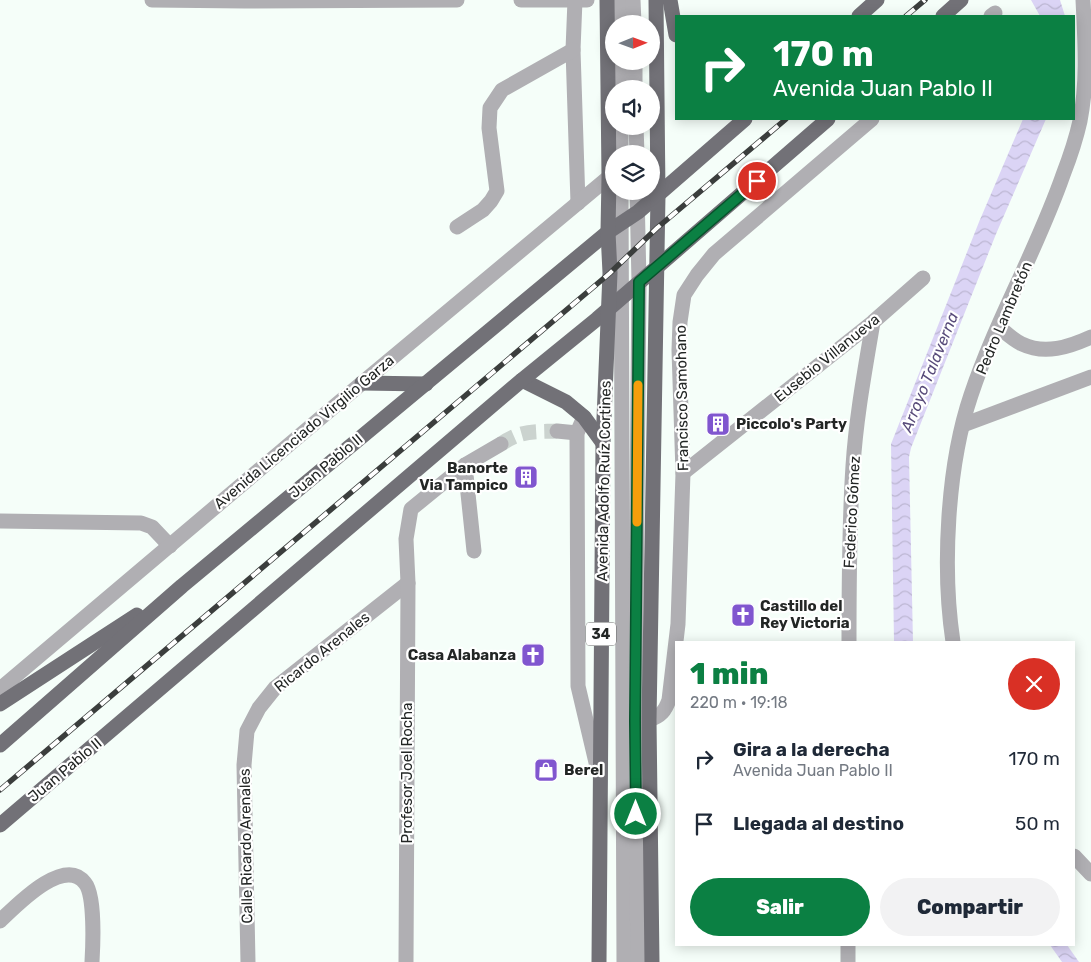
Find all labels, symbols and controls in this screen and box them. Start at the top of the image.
north arrow [605,15,660,70]
map controls [605,15,660,200]
text: 170 m [773,33,874,75]
icon: right [690,35,755,100]
text: Avenida Juan Pablo II [773,75,993,102]
button: sound [605,80,660,135]
button: layers [605,145,660,200]
pin [736,160,778,202]
icon: arrive [743,167,771,195]
street label: Pedro Lambretón [972,259,1036,377]
street label: Eusebio Villanueva [771,310,883,406]
water label: Arroyo Talaverna [896,310,962,436]
street label: Francisco Samohano [672,325,692,471]
street label: Avenida Licenciado Virgilio Garza [210,351,398,513]
street label: Avenida Adolfo Ruíz Cortines [593,380,615,582]
building icon: Piccolo's Party [705,411,731,437]
place label: Piccolo's Party [736,415,847,433]
street label: Juan Pablo II [286,430,366,502]
street label: Federico Gómez [840,455,864,569]
place label: Banorte Via Tampico [419,459,508,494]
building icon: Banorte Via Tampico [513,464,539,490]
place label: Castillo del Rey Victoria [760,597,850,632]
church icon: Castillo del Rey Victoria [730,602,756,628]
street label: Ricardo Arenales [271,608,374,696]
road number: 34 [586,622,616,646]
church icon: Casa Alabanza [520,642,546,668]
place label: Casa Alabanza [408,646,516,664]
text: 1 min [690,656,768,692]
button: close [1008,658,1060,710]
text: 220 m · 19:18 [690,693,788,712]
street label: Profesor Joel Rocha [398,703,416,843]
street label: Juan Pablo II [25,734,105,806]
text: Gira a la derecha [733,738,890,761]
icon: right [690,745,718,773]
text: 170 m [1009,747,1060,770]
shop icon: Berel [533,757,559,783]
place label: Berel [564,761,603,779]
text: Avenida Juan Pablo II [733,761,893,780]
street label: Calle Ricardo Arenales [236,768,256,924]
position arrow [609,787,661,839]
icon: arrive [690,810,718,838]
text: Llegada al destino [733,812,904,835]
text: 50 m [1015,812,1060,835]
button: Salir [690,878,870,936]
button: Compartir [880,878,1060,936]

